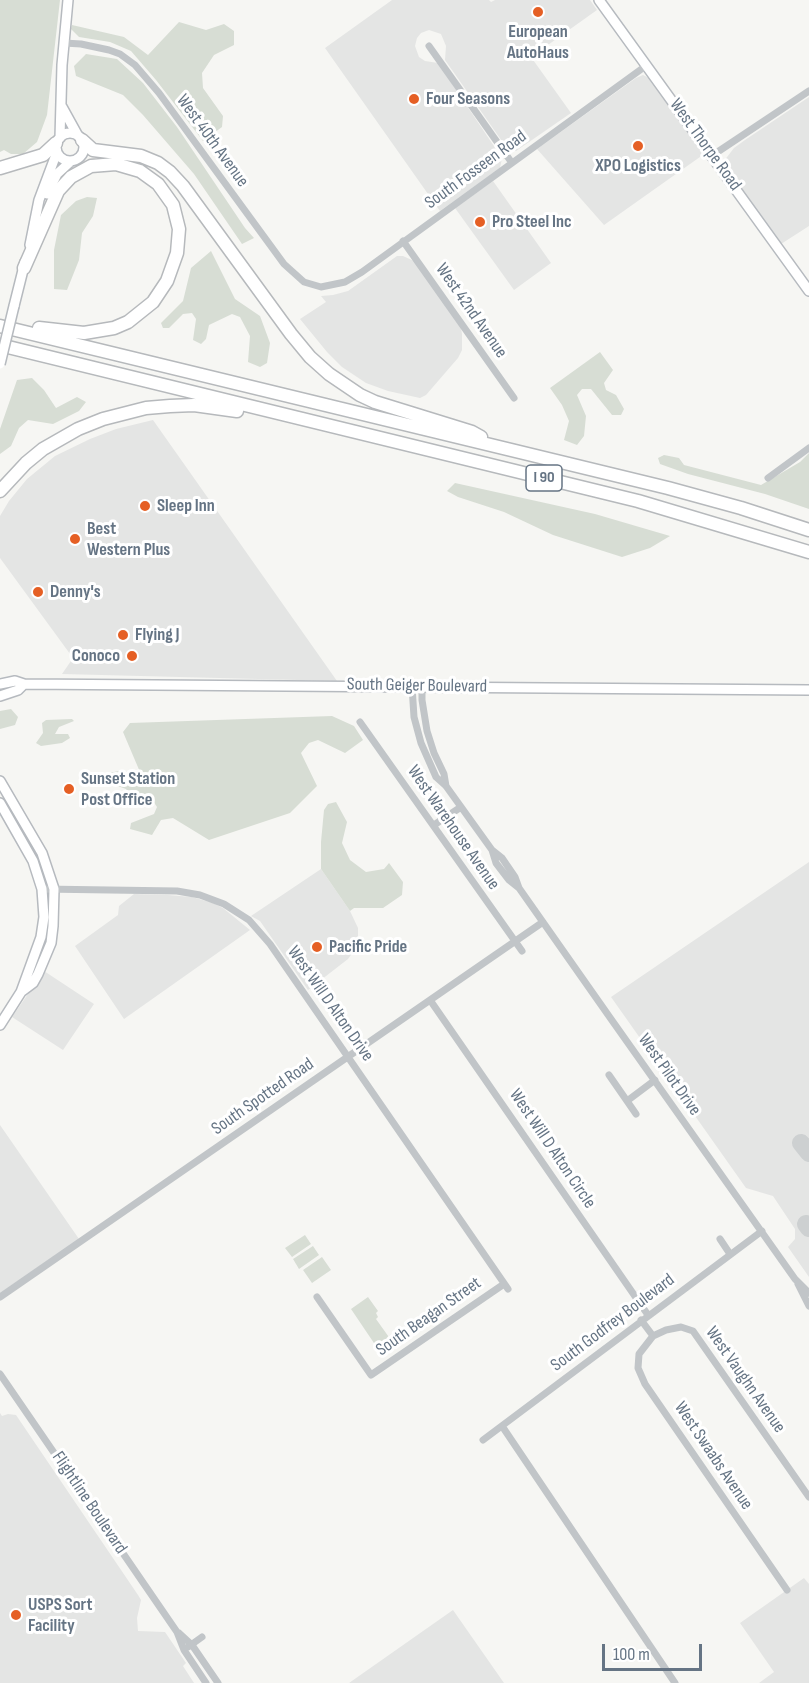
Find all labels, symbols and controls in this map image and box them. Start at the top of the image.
marker: European AutoHaus [531,5,545,19]
place label: European AutoHaus [507,21,569,63]
place label: Four Seasons [426,88,510,110]
street label: West 40th Avenue [171,91,253,191]
marker: Four Seasons [407,92,421,106]
street label: West Thorpe Road [664,95,746,195]
street label: South Fosseen Road [421,126,531,214]
marker: XPO Logistics [631,139,645,153]
place label: XPO Logistics [595,155,681,177]
place label: Pro Steel Inc [492,211,572,233]
marker: Pro Steel Inc [473,215,487,229]
street label: West 42nd Avenue [430,260,512,362]
road number: I 90 [526,465,562,491]
place label: Sleep Inn [157,495,215,517]
marker: Sleep Inn [138,499,152,513]
place label: Best Western Plus [87,518,170,560]
marker: Best Western Plus [68,532,82,546]
place label: Denny's [50,581,101,603]
marker: Denny's [31,585,45,599]
place label: Flying J [135,624,180,646]
marker: Flying J [116,628,130,642]
place label: Conoco [72,645,120,667]
marker: Conoco [125,649,139,663]
street label: South Geiger Boulevard [347,674,487,698]
street label: West Warehouse Avenue [402,762,504,894]
place label: Sunset Station Post Office [81,768,175,810]
marker: Sunset Station Post Office [62,782,76,796]
place label: Pacific Pride [329,936,407,958]
marker: Pacific Pride [310,940,324,954]
street label: West Will D Alton Drive [282,942,378,1066]
street label: West Pilot Drive [633,1030,705,1120]
street label: South Spotted Road [208,1054,318,1140]
street label: West Will D Alton Circle [504,1085,600,1213]
street label: South Godfrey Boulevard [547,1269,679,1377]
street label: South Beagan Street [372,1273,486,1361]
street label: West Vaughn Avenue [700,1323,790,1437]
street label: West Swaabs Avenue [669,1398,757,1514]
street label: Flightline Boulevard [47,1448,131,1558]
place label: USPS Sort Facility [28,1594,92,1636]
marker: USPS Sort Facility [9,1608,23,1622]
scale bar [605,1632,706,1670]
text: 100 m [613,1644,650,1665]

